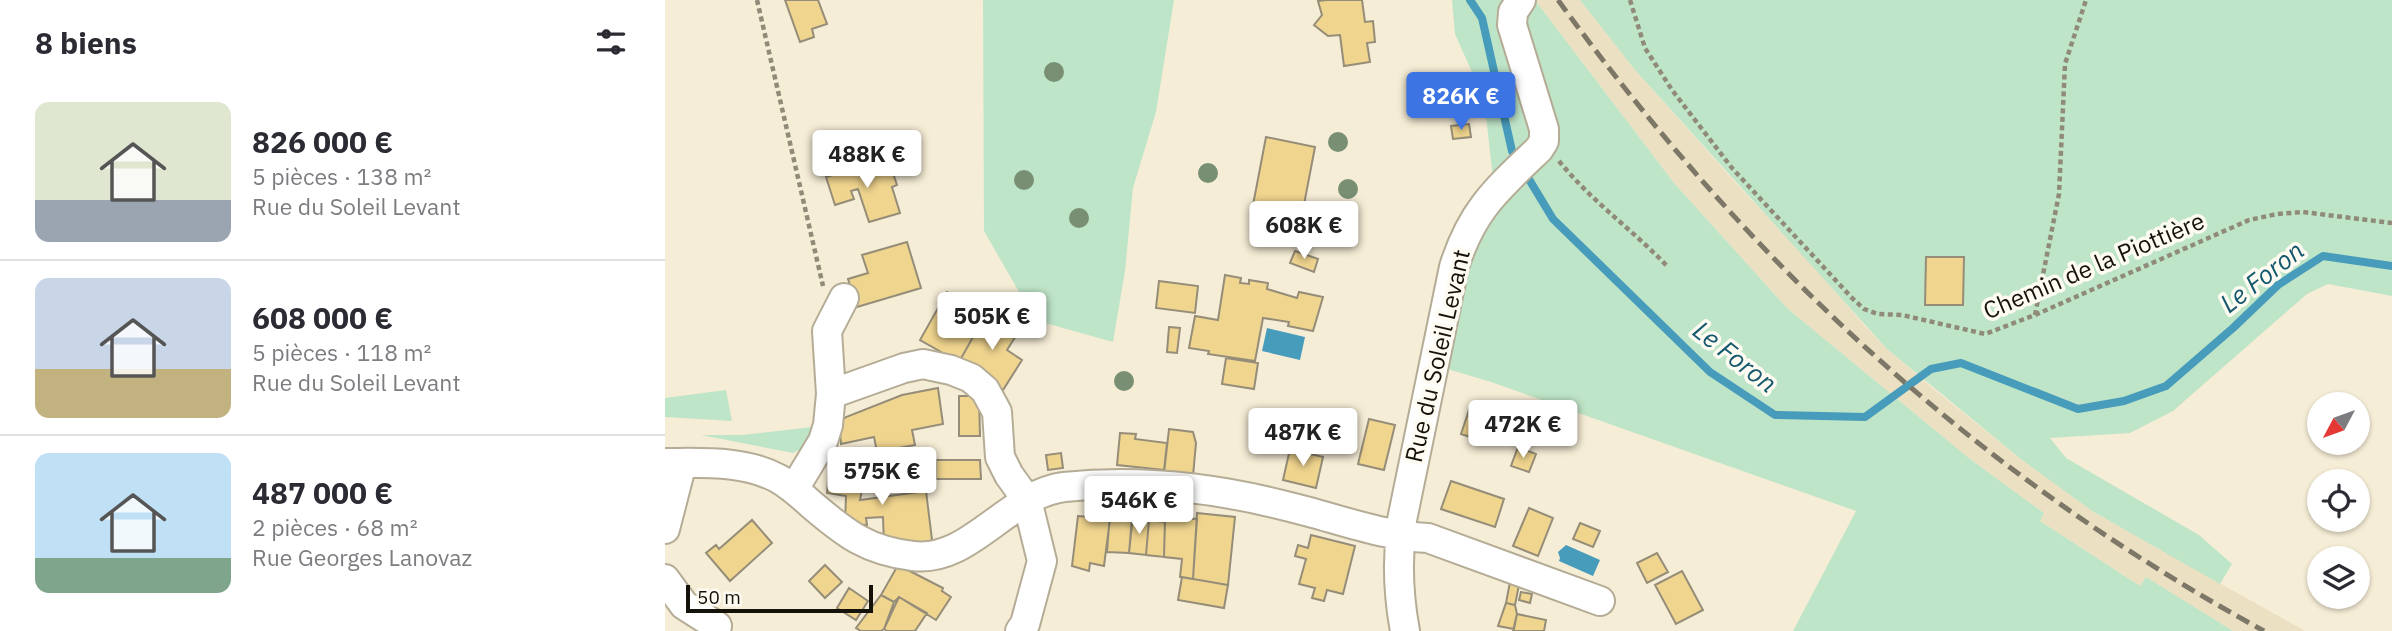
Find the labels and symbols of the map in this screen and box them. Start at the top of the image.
pin: 826K € [1404,72,1518,132]
pin: 488K € [810,130,924,190]
pin: 608K € [1247,202,1361,261]
street label: Chemin de la Piottière [1978,204,2209,326]
water label: Le Foron [2212,233,2310,320]
street label: Rue du Soleil Levant [1397,246,1477,465]
pin: 505K € [935,292,1049,352]
water label: Le Foron [1687,313,1785,400]
north arrow [2307,392,2369,455]
pin: 472K € [1466,400,1580,460]
pin: 487K € [1246,408,1360,468]
pin: 575K € [825,448,939,507]
pin: 546K € [1082,476,1196,536]
scale bar [686,582,873,614]

